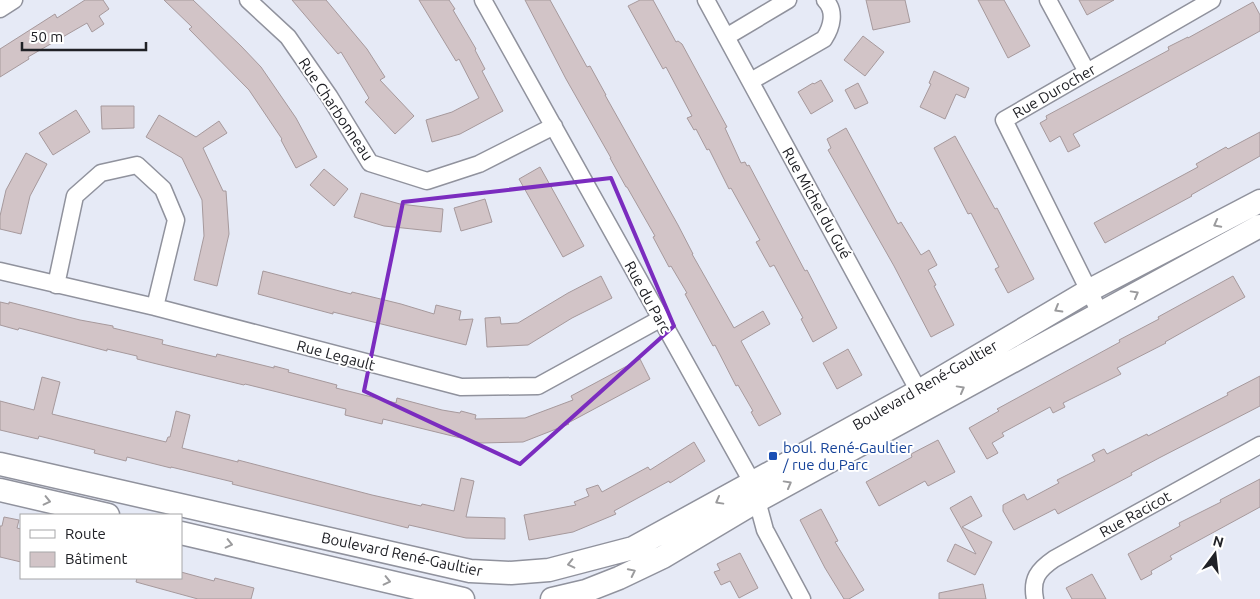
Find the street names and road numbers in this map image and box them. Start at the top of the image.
street label: Rue Charbonneau [295,54,377,164]
street label: Rue Durocher [1010,60,1099,122]
street label: Rue Michel du Gué [779,144,855,262]
street label: Rue du Parc [621,258,675,336]
street label: Rue Legault [295,336,377,374]
street label: Boulevard René-Gaultier [850,336,1001,433]
street label: Rue Racicot [1096,487,1174,541]
street label: Boulevard René-Gaultier [320,529,484,579]

